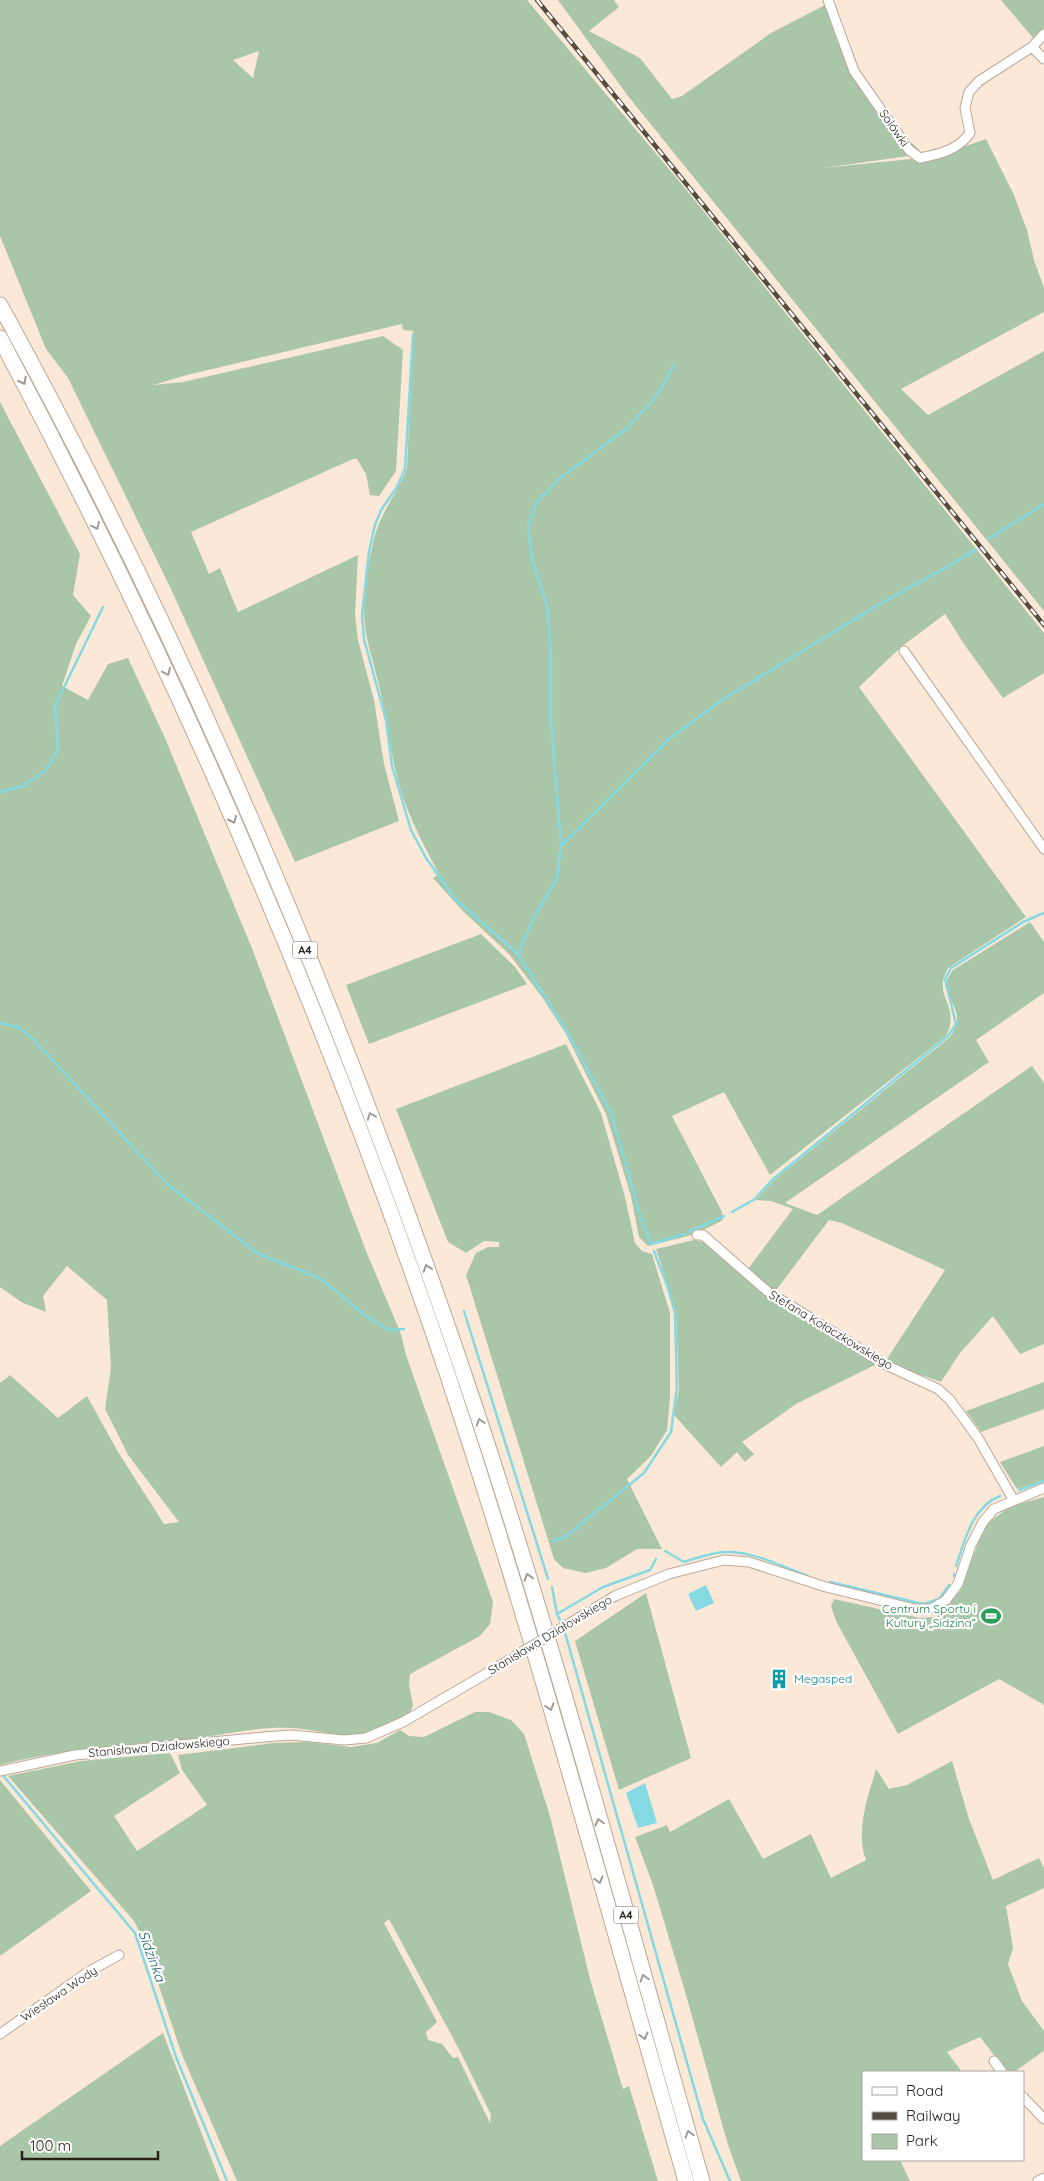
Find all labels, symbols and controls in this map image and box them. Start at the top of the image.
street label: Solówki [876,106,913,149]
one-way arrow [17,375,27,384]
one-way arrow [90,520,100,529]
one-way arrow [160,667,171,676]
one-way arrow [227,815,238,824]
road number: A4 [292,942,318,958]
one-way arrow [367,1112,377,1121]
one-way arrow [423,1264,433,1273]
street label: Stefana Kołaczkowskiego [767,1287,896,1373]
one-way arrow [475,1418,485,1427]
one-way arrow [524,1573,534,1582]
street label: Stanisława Działowskiego [485,1592,614,1678]
place label: Centrum Sportu i Kultury „Sidzina” [882,1601,976,1630]
sports icon: Centrum Sportu i Kultury „Sidzina” [980,1605,1002,1627]
building icon: Megasped [768,1668,790,1690]
place label: Megasped [794,1671,852,1686]
one-way arrow [544,1702,554,1710]
street label: Stanisława Działowskiego [88,1733,230,1760]
one-way arrow [595,1818,605,1826]
one-way arrow [594,1875,604,1883]
road number: A4 [614,1906,638,1924]
water label: Sidzinka [134,1928,170,1985]
street label: Wiesława Wody [18,1963,100,2025]
one-way arrow [639,1974,650,1982]
one-way arrow [639,2031,649,2040]
legend [862,2071,1024,2161]
text: Road [906,2081,943,2100]
text: Railway [906,2106,961,2125]
scale bar [22,2128,159,2160]
one-way arrow [684,2131,694,2139]
text: Park [906,2131,938,2150]
text: 100 m [30,2136,71,2155]

